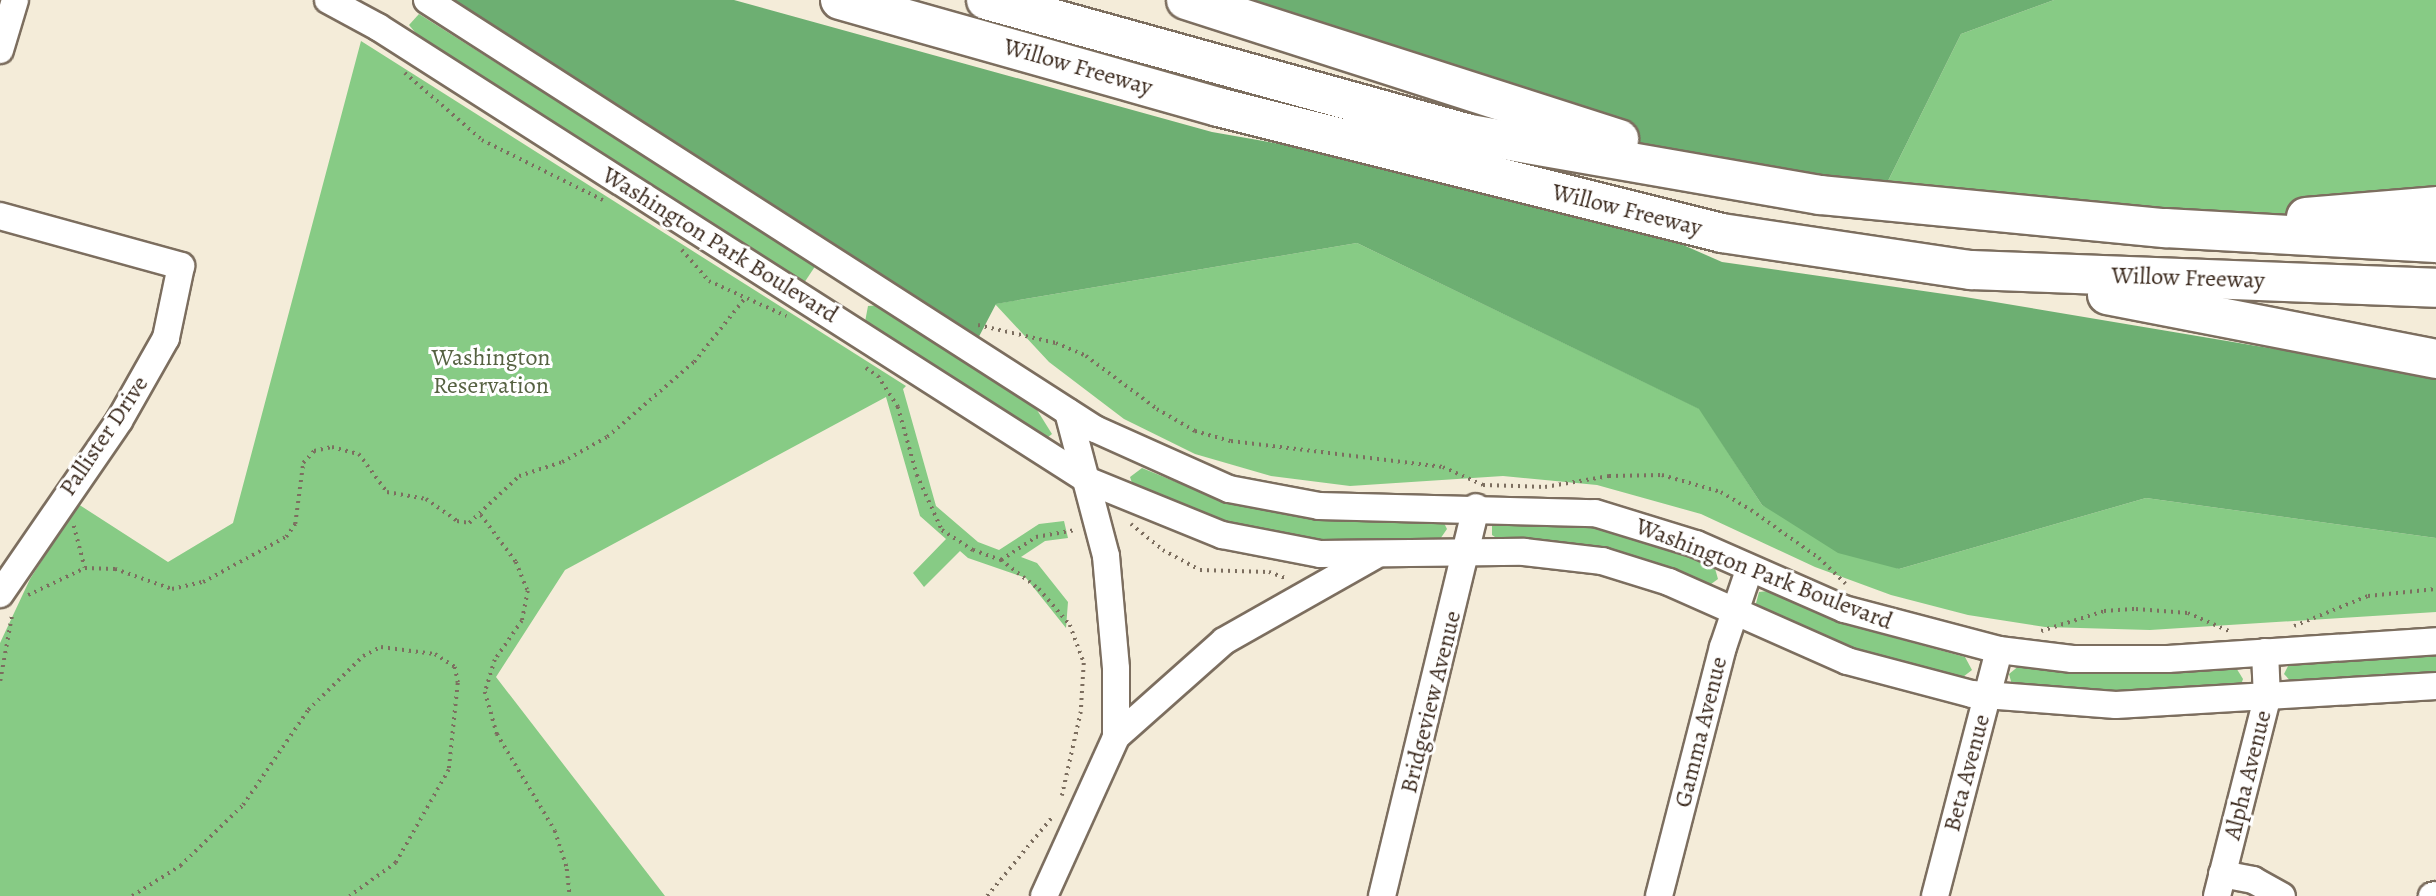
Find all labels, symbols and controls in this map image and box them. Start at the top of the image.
street label: Willow Freeway [1000,32,1156,102]
street label: Washington Park Boulevard [597,161,843,329]
street label: Willow Freeway [1549,177,1705,243]
street label: Willow Freeway [2111,261,2265,295]
park label: Washington Reservation [431,344,551,400]
street label: Pallister Drive [53,371,155,501]
street label: Washington Park Boulevard [1632,512,1896,636]
street label: Bridgeview Avenue [1394,608,1468,796]
street label: Gamma Avenue [1668,654,1734,810]
street label: Alpha Avenue [2218,707,2278,843]
street label: Beta Avenue [1938,711,1996,835]

